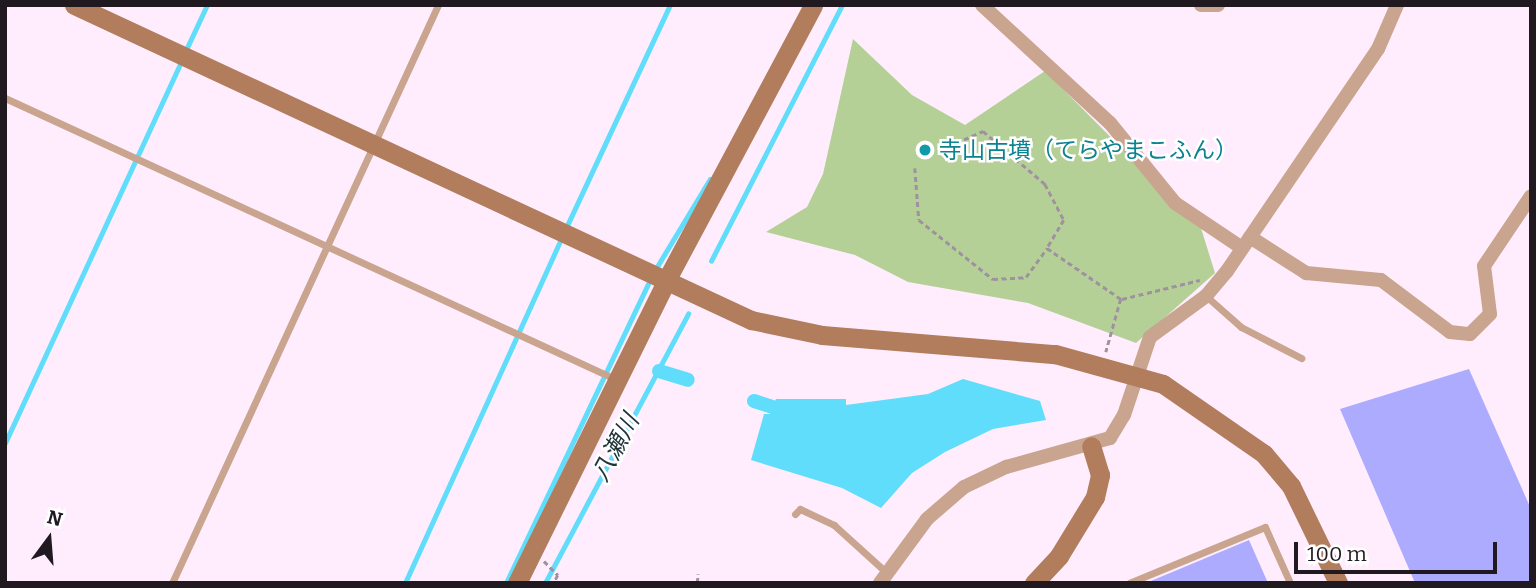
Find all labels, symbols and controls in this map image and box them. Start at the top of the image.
place label: 寺山古墳（てらやまこふん） [939,136,1238,164]
marker: 寺山古墳（てらやまこふん） [917,142,933,158]
water label: 八瀬川 [586,409,646,487]
north arrow [14,504,84,574]
text: N [45,505,65,531]
scale bar [1298,528,1501,572]
text: 100 m [1307,541,1367,567]

